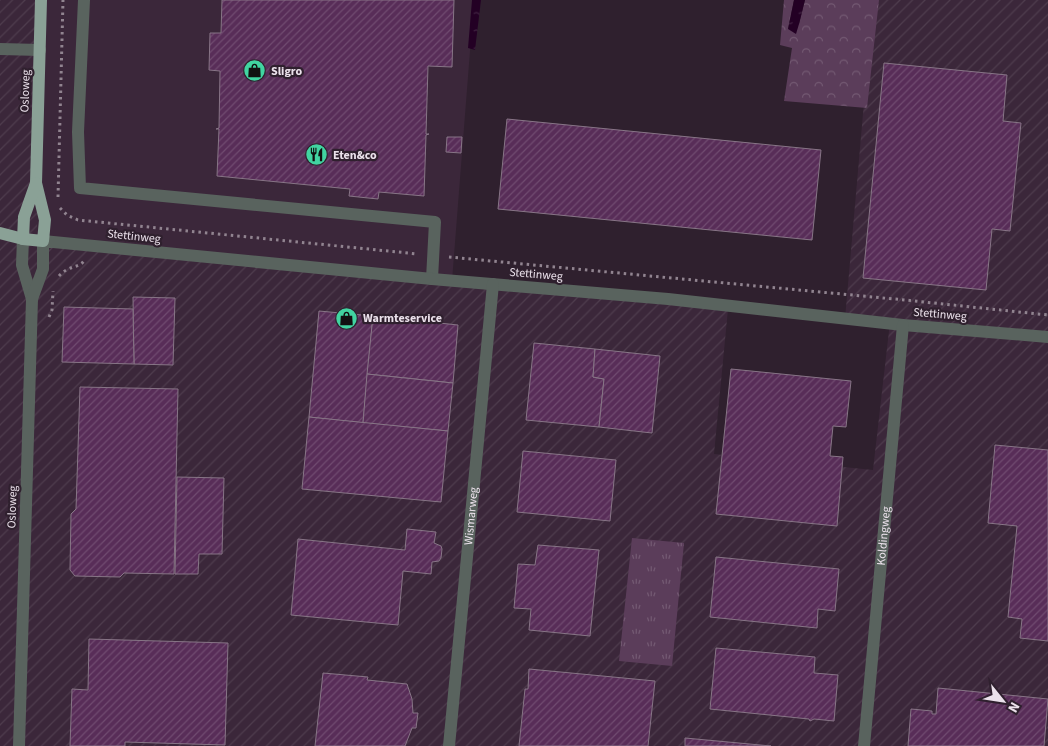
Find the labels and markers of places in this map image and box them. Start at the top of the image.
shop icon: Sligro [243,59,267,83]
place label: Sligro [271,63,302,80]
restaurant icon: Eten&co [305,143,329,167]
place label: Eten&co [333,147,377,164]
shop icon: Warmteservice [335,306,359,330]
place label: Warmteservice [363,310,442,327]

